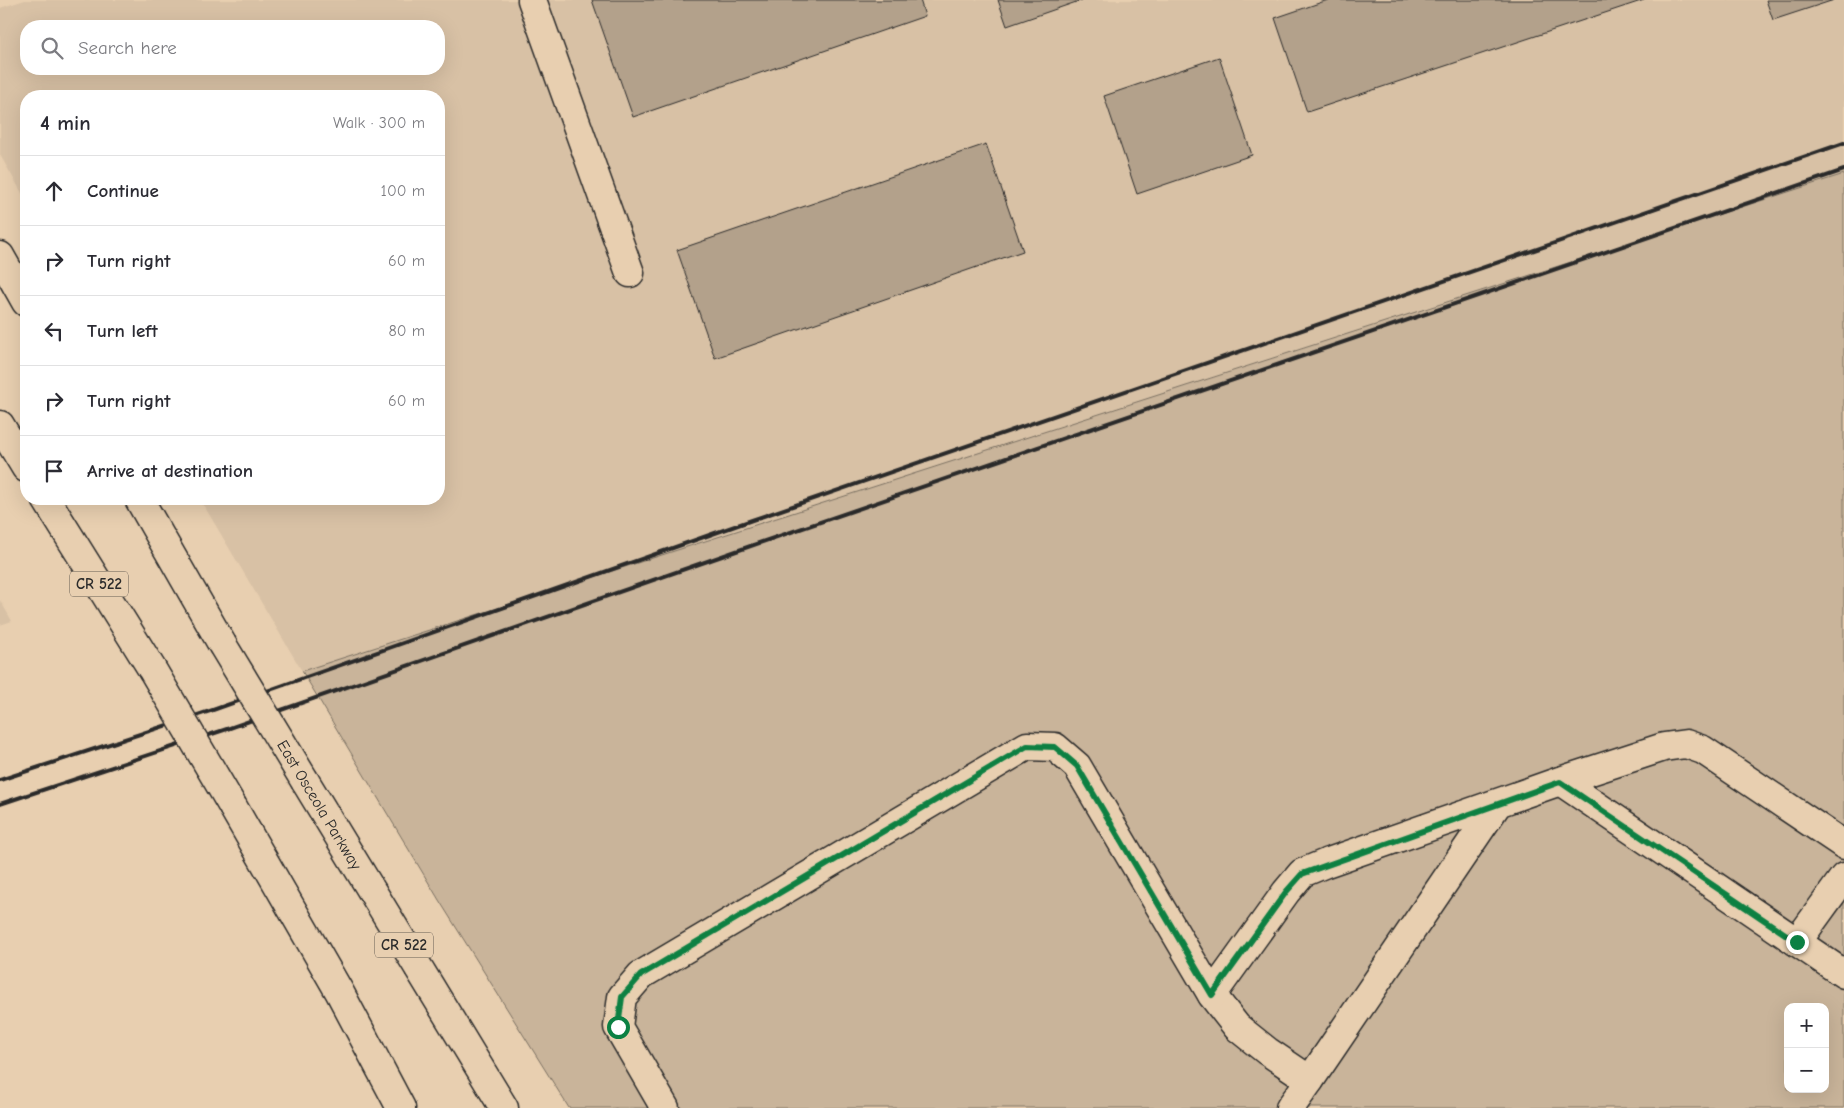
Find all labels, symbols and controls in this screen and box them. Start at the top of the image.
search box [20,20,445,75]
icon: search [38,34,66,62]
text: Search here [78,37,177,59]
text: 4 min [40,111,91,135]
text: Walk · 300 m [333,114,425,132]
icon: ahead [40,177,68,205]
text: Continue [87,180,159,202]
text: 100 m [381,182,425,200]
icon: right [40,247,68,275]
text: Turn right [87,250,171,272]
text: 60 m [388,252,425,270]
icon: left [40,317,68,345]
text: Turn left [87,320,158,342]
text: 80 m [388,322,425,340]
icon: right [40,387,68,415]
text: Turn right [87,390,171,412]
text: 60 m [388,392,425,410]
icon: arrive [40,457,68,485]
text: Arrive at destination [87,460,253,482]
road number: CR 522 [70,572,128,596]
street label: East Osceola Parkway [273,737,365,874]
route end [1786,931,1809,954]
road number: CR 522 [375,932,433,958]
map controls [1784,1003,1829,1093]
button: + [1784,1003,1829,1048]
route start [607,1016,630,1039]
button: − [1784,1048,1829,1093]

